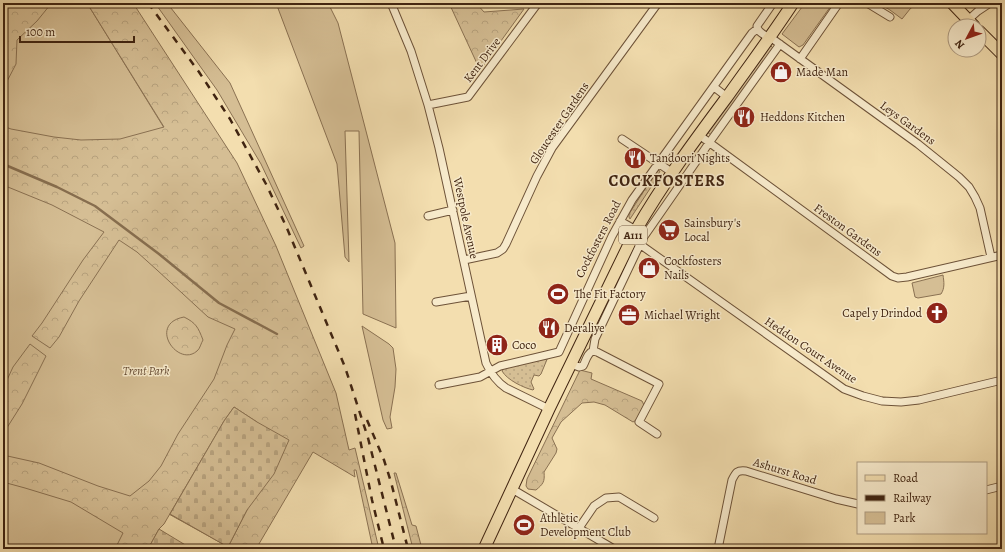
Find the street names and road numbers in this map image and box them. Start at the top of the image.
street label: Kent Drive [460,34,504,86]
street label: Gloucester Gardens [526,79,593,167]
street label: Leys Gardens [877,97,939,149]
street label: Westpole Avenue [449,175,482,260]
street label: Cockfosters Road [572,197,625,280]
street label: Freston Gardens [811,200,885,260]
road number: A111 [619,226,647,244]
street label: Heddon Court Avenue [762,313,860,387]
street label: Ashurst Road [750,453,819,488]

